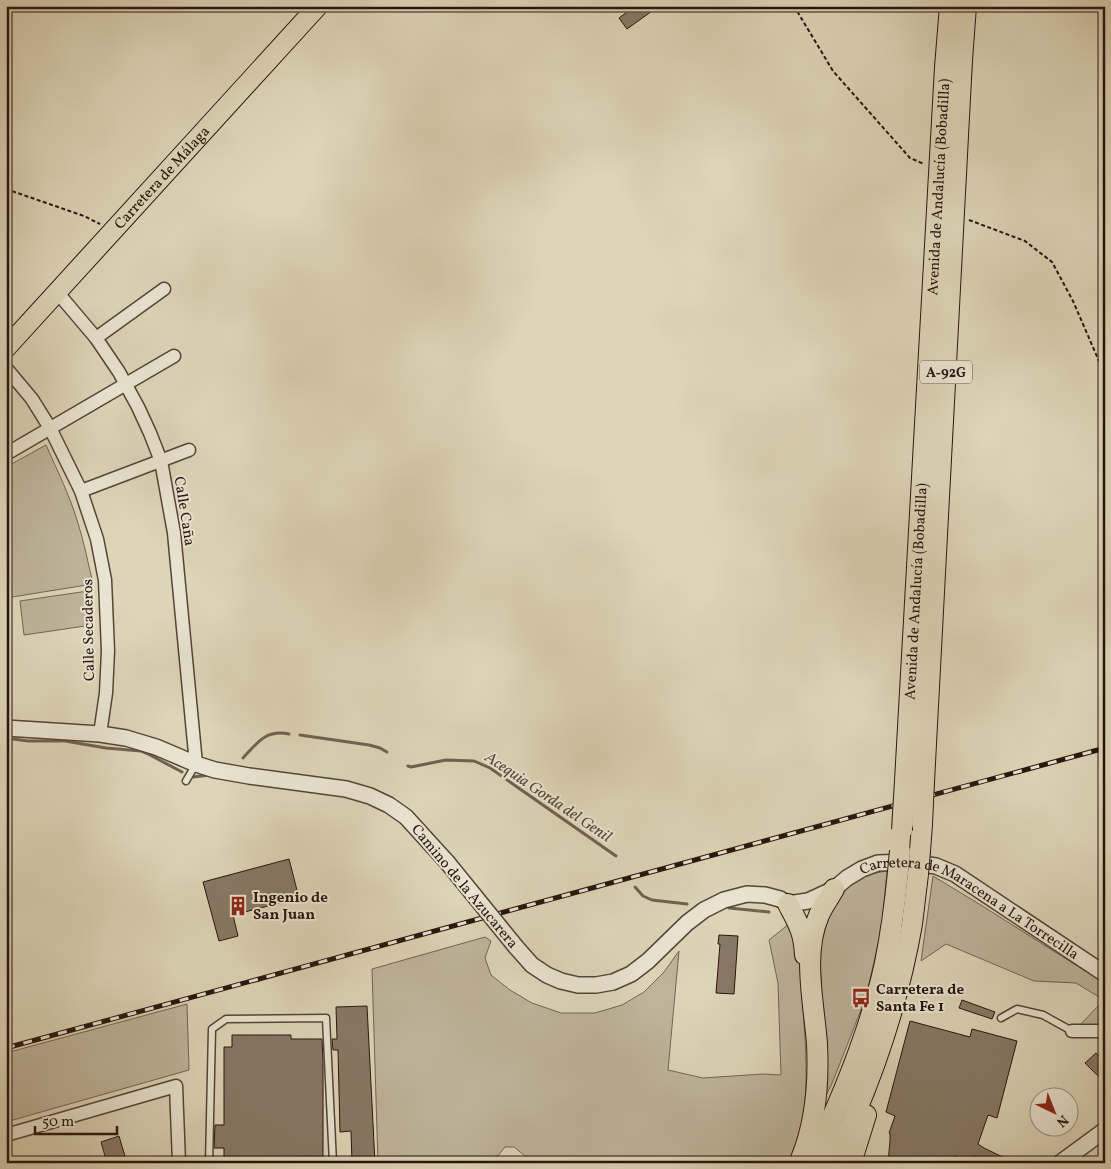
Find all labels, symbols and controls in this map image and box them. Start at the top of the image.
street label: Avenida de Andalucía (Bobadilla) [923,78,956,296]
street label: Carretera de Málaga [110,122,215,235]
road number: A-92G [920,361,972,384]
street label: Calle Caña [168,475,199,547]
street label: Avenida de Andalucía (Bobadilla) [901,482,934,700]
street label: Calle Secaderos [78,579,101,681]
water label: Acequia Gorda del Genil [479,746,616,848]
street label: Camino de la Azucarera [406,820,522,954]
street label: Carretera de Maracena a La Torrecilla [857,853,1082,966]
place label: Ingenio de San Juan [253,888,328,926]
building icon: Ingenio de San Juan [227,895,249,917]
place label: Carretera de Santa Fe 1 [876,980,964,1018]
bus stop icon: Carretera de Santa Fe 1 [850,987,872,1009]
north arrow [1028,1086,1078,1136]
scale bar [35,1104,118,1136]
text: N [1052,1110,1072,1131]
text: 50 m [42,1112,74,1133]

